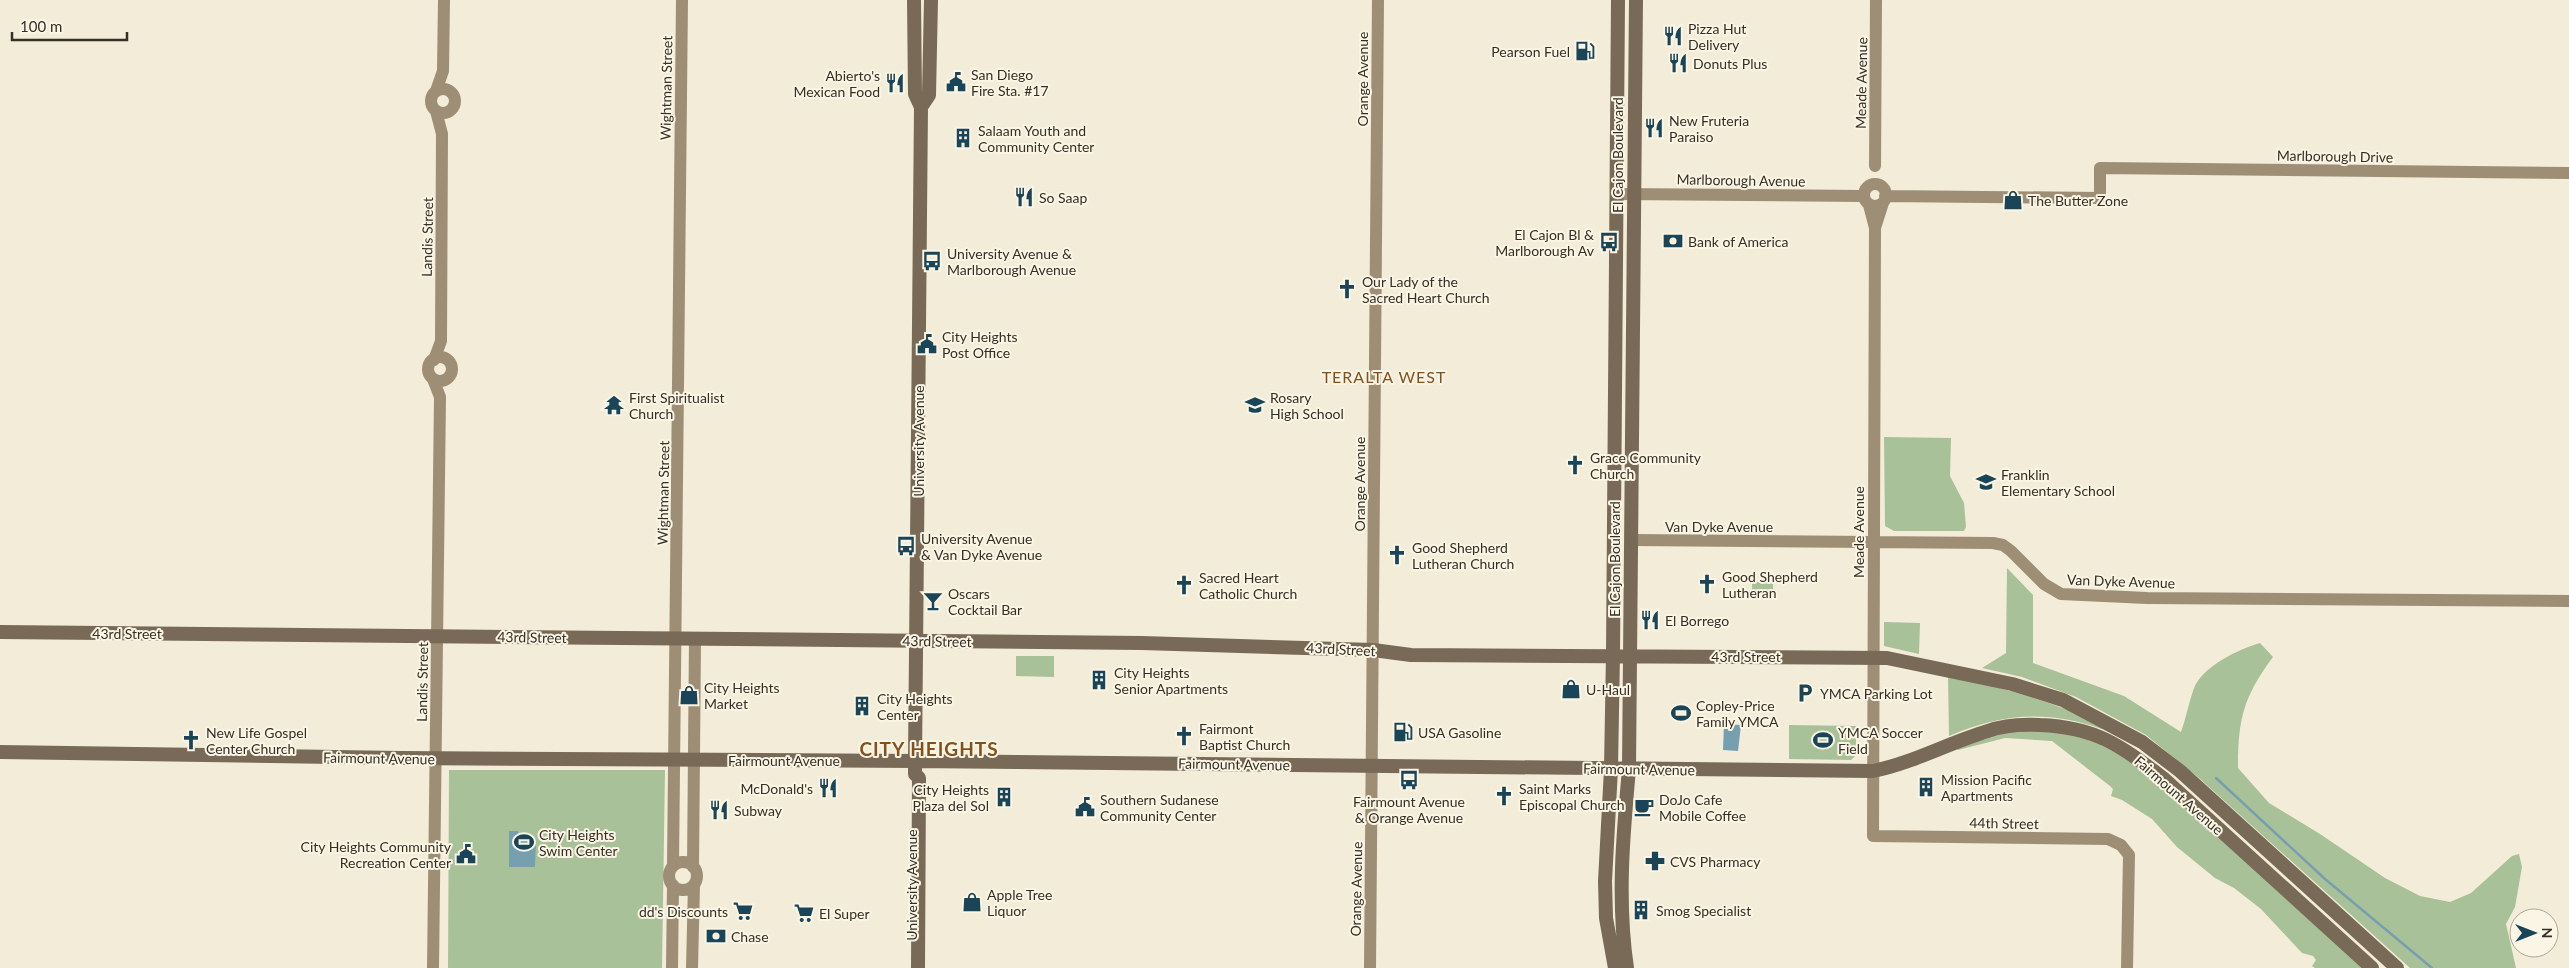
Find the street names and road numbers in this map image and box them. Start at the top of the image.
street label: Orange Avenue [1354,32,1371,126]
street label: Wightman Street [657,36,675,140]
street label: Meade Avenue [1852,37,1870,129]
street label: El Cajon Boulevard [1609,97,1626,213]
street label: Marlborough Drive [2277,146,2393,166]
street label: Marlborough Avenue [1676,170,1806,190]
street label: Landis Street [418,197,436,277]
street label: University Avenue [910,385,927,497]
street label: Orange Avenue [1351,437,1368,531]
street label: Wightman Street [654,441,672,545]
street label: Meade Avenue [1850,486,1867,578]
street label: El Cajon Boulevard [1606,501,1623,617]
street label: Van Dyke Avenue [1665,518,1773,535]
street label: Van Dyke Avenue [2067,571,2175,591]
street label: 43rd Street [92,625,162,642]
street label: 43rd Street [497,628,567,646]
street label: 43rd Street [902,632,972,650]
street label: 43rd Street [1306,639,1376,659]
street label: Landis Street [413,642,431,722]
street label: 43rd Street [1711,648,1781,665]
street label: Fairmount Avenue [323,749,435,767]
street label: Fairmount Avenue [728,752,840,769]
street label: Fairmount Avenue [2131,752,2227,838]
street label: Fairmount Avenue [1178,755,1290,773]
street label: Fairmount Avenue [1583,760,1695,778]
street label: 44th Street [1969,814,2039,832]
street label: University Avenue [903,829,920,941]
street label: Orange Avenue [1347,841,1365,937]

